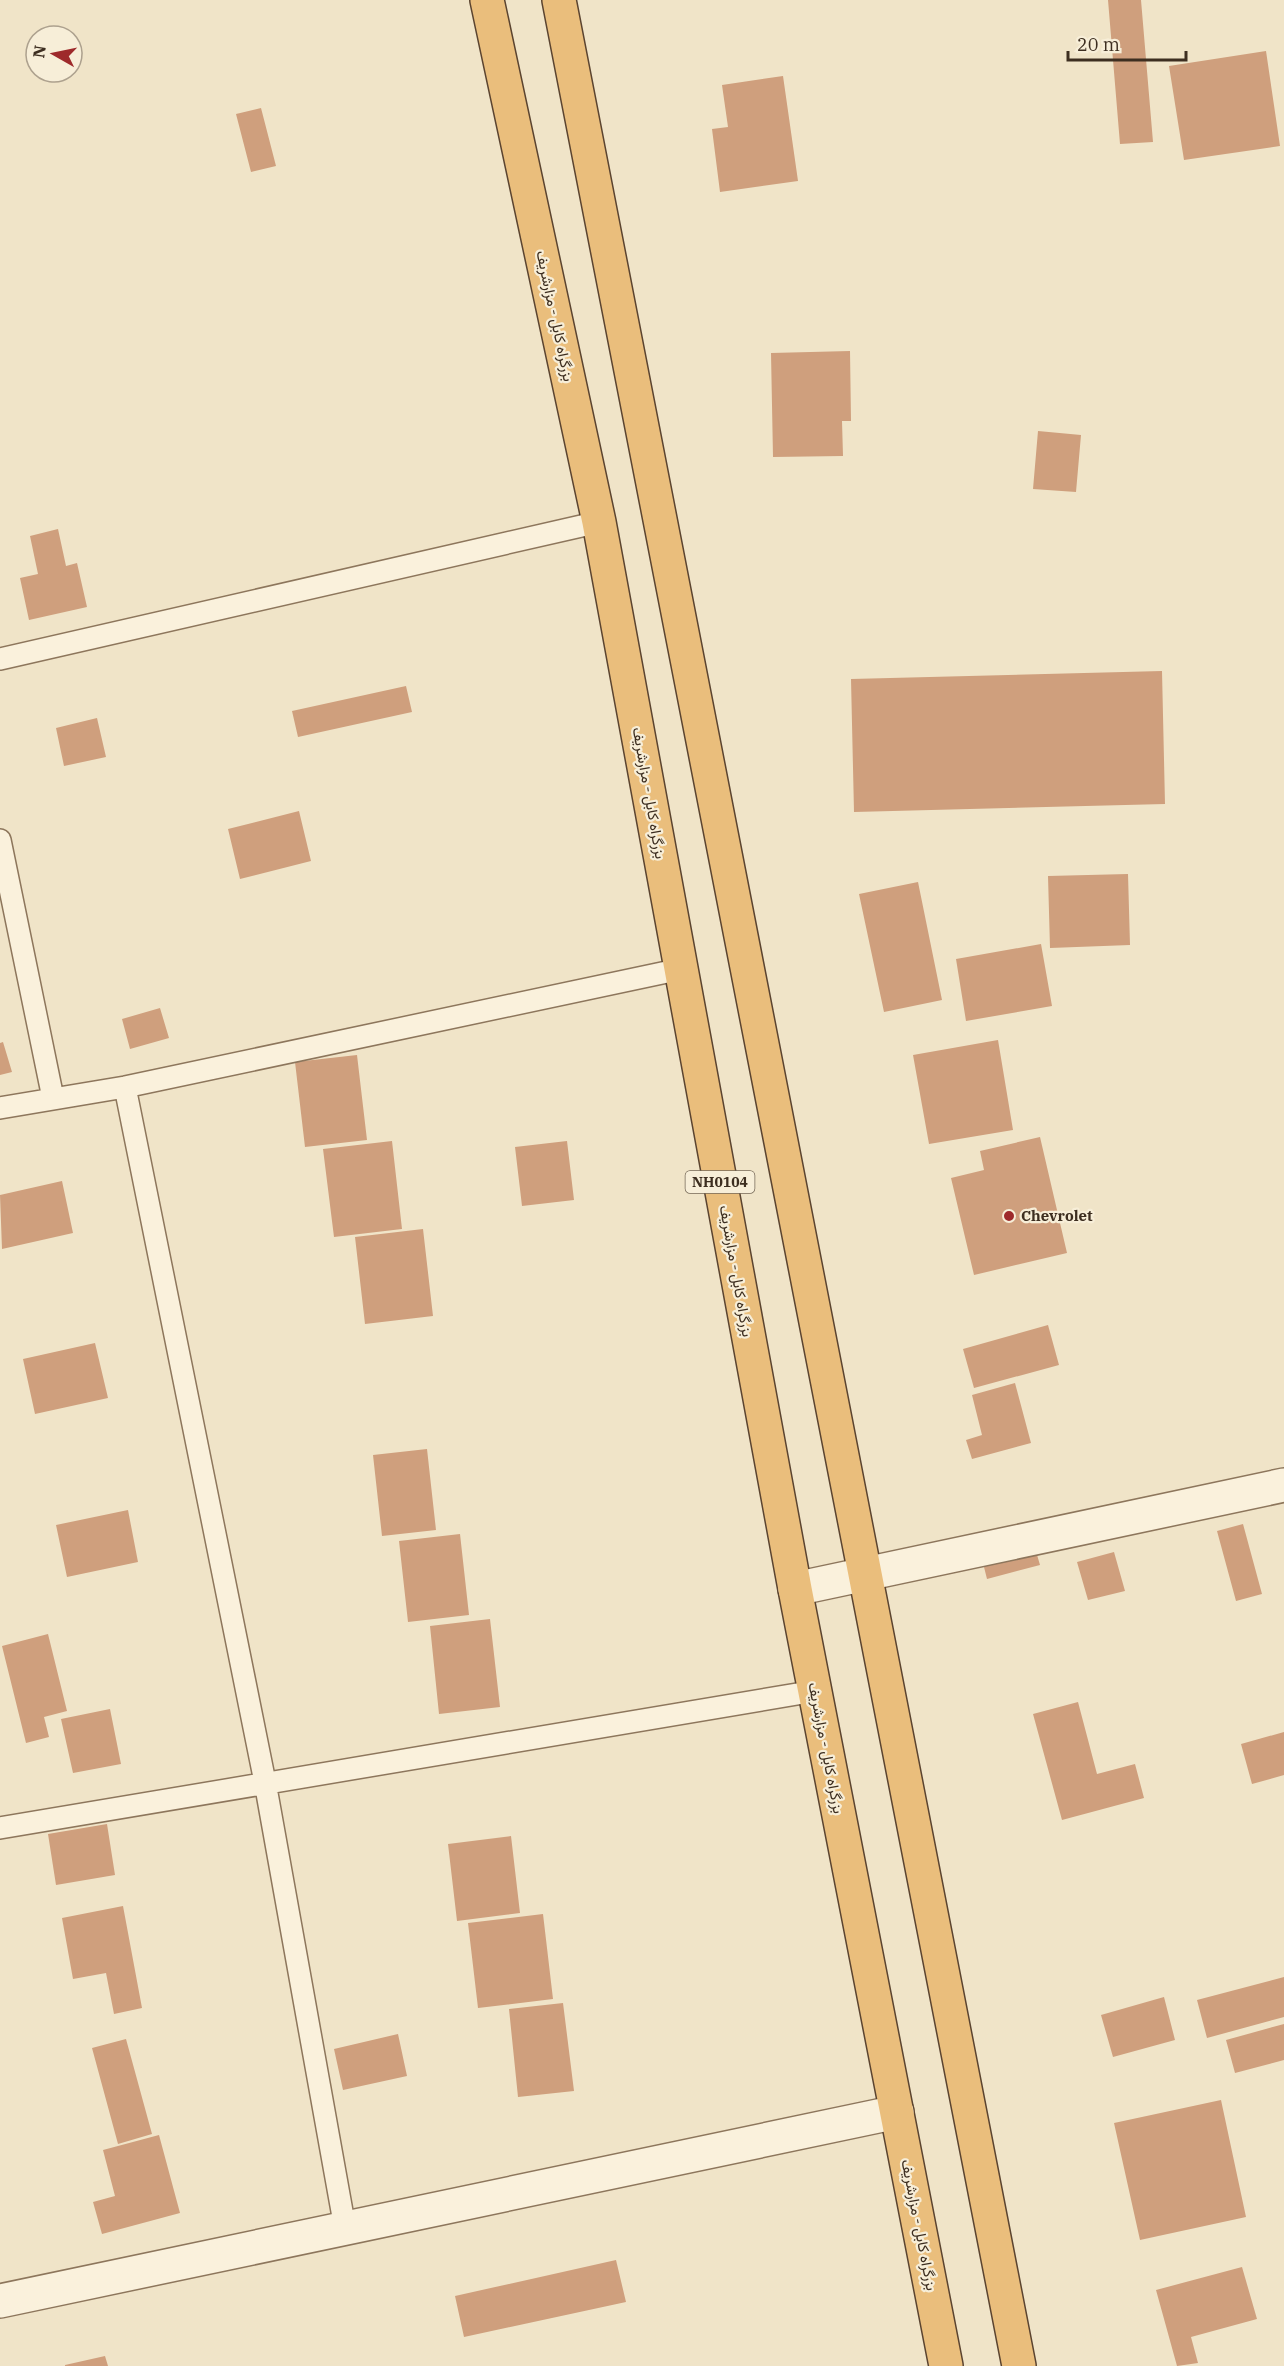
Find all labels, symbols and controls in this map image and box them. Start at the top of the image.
north arrow [24,24,84,84]
scale bar [1068,24,1186,62]
text: 20 m [1077,33,1120,56]
text: N [28,44,50,59]
street label: بزرگراه کابل - مزارشریف [532,249,579,383]
street label: بزرگراه کابل - مزارشریف [629,726,670,860]
road number: NH0104 [686,1171,754,1193]
street label: بزرگراه کابل - مزارشریف [716,1204,757,1338]
place label: Chevrolet [1021,1206,1093,1225]
marker: Chevrolet [1002,1209,1016,1223]
street label: بزرگراه کابل - مزارشریف [804,1681,849,1815]
street label: بزرگراه کابل - مزارشریف [897,2158,942,2292]

